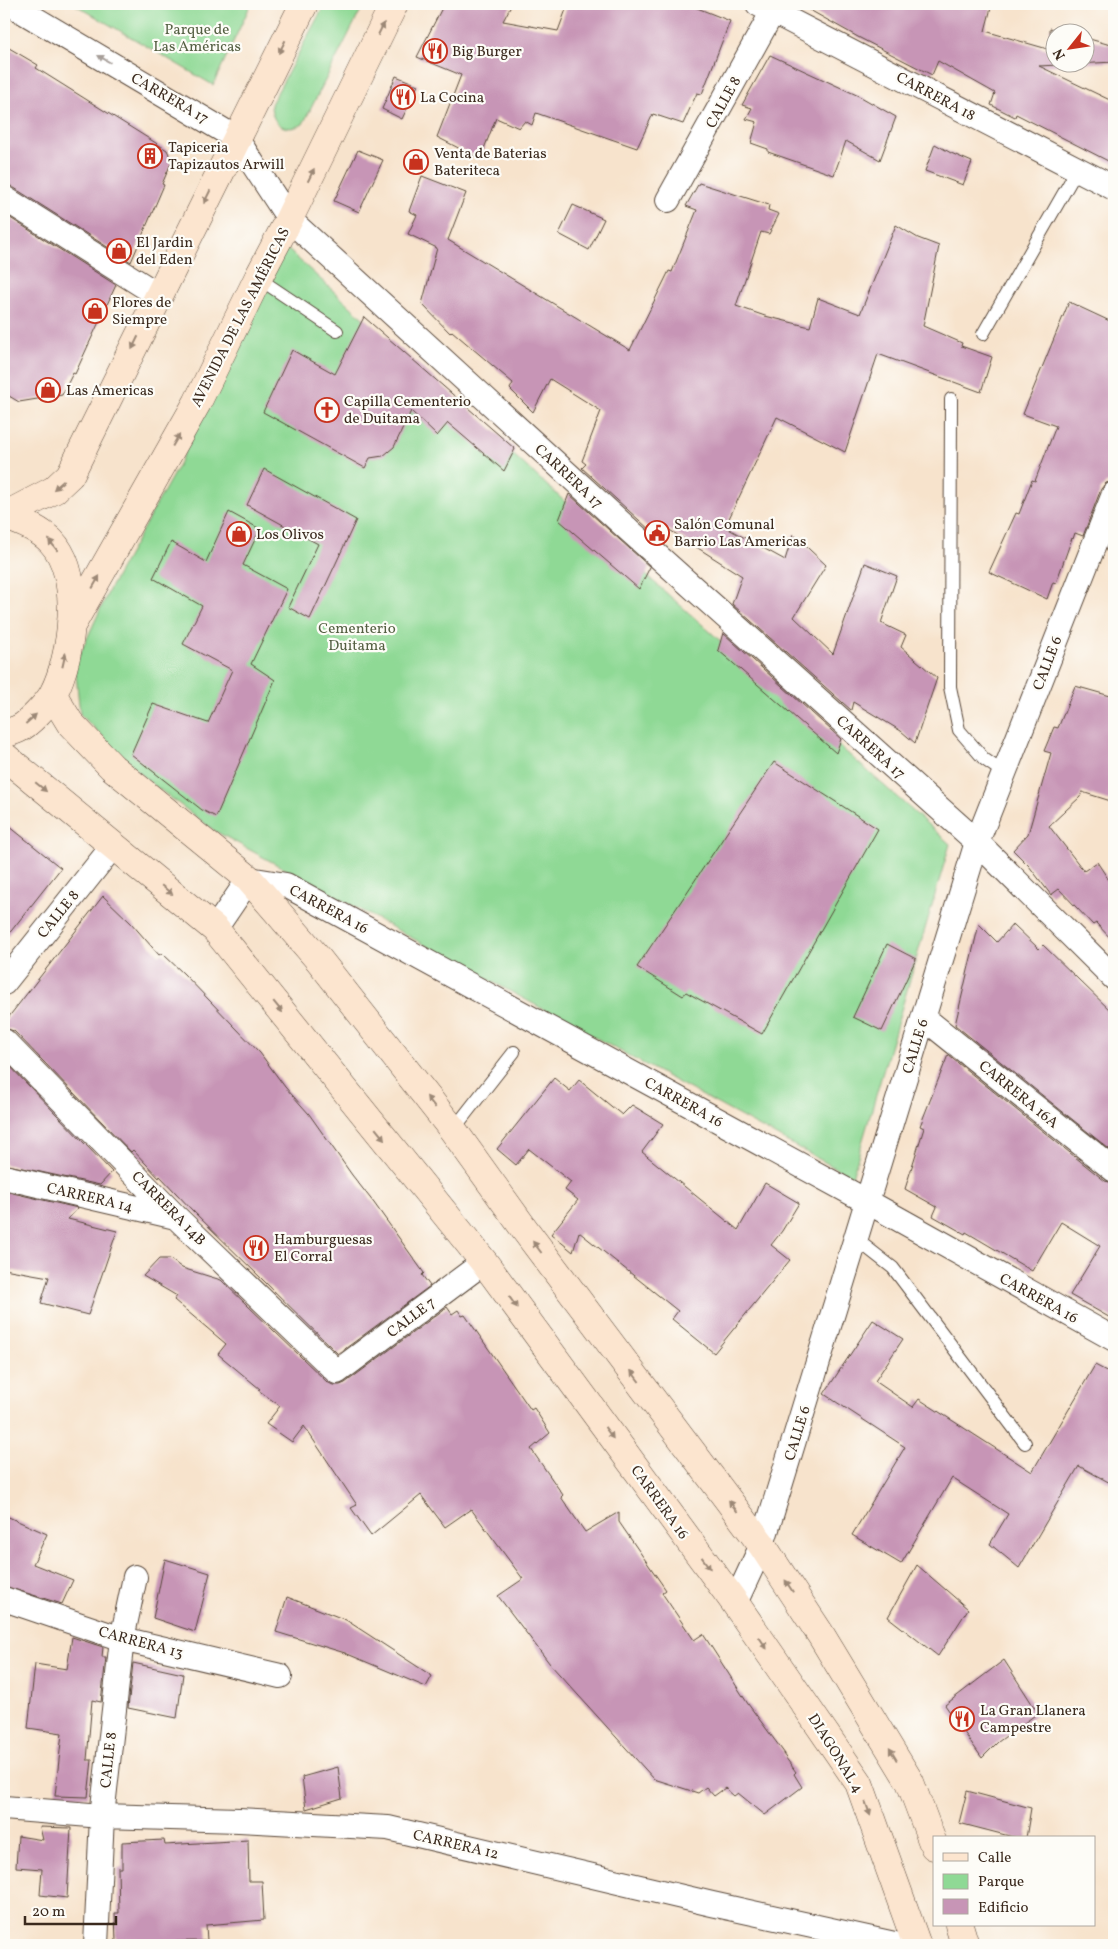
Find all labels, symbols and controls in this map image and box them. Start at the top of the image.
park label: Parque de Las Américas [153,20,241,58]
one-way arrow [377,22,385,36]
north arrow [1046,22,1096,72]
restaurant icon: Big Burger [422,38,448,64]
one-way arrow [278,40,286,55]
place label: Big Burger [452,42,522,63]
text: N [1049,45,1071,63]
one-way arrow [98,55,111,64]
street label: CARRERA 18 [892,68,979,127]
street label: CARRERA 17 [127,69,212,130]
street label: CALLE 8 [701,73,747,133]
restaurant icon: La Cocina [390,84,416,110]
place label: La Cocina [420,88,484,109]
place label: Tapiceria Tapizautos Arwill [168,138,284,176]
building icon: Tapiceria Tapizautos Arwill [137,143,163,169]
place label: Venta de Baterias Bateriteca [434,144,547,182]
shop icon: Venta de Baterias Bateriteca [403,149,429,175]
one-way arrow [306,168,315,183]
one-way arrow [203,190,211,204]
street label: AVENIDA DE LAS AMÉRICAS [187,224,296,411]
place label: El Jardin del Eden [136,233,193,271]
shop icon: El Jardin del Eden [106,238,132,264]
place label: Flores de Siempre [112,293,171,331]
shop icon: Flores de Siempre [82,298,108,324]
one-way arrow [131,336,139,350]
shop icon: Las Americas [35,377,61,403]
place label: Las Americas [66,381,154,402]
place label: Capilla Cementerio de Duitama [344,392,471,430]
church icon: Capilla Cementerio de Duitama [314,397,340,423]
one-way arrow [171,434,180,447]
street label: CARRERA 17 [529,440,607,514]
one-way arrow [53,479,65,491]
place label: Salón Comunal Barrio Las Americas [674,515,807,553]
public building icon: Salón Comunal Barrio Las Americas [644,520,670,546]
shop icon: Los Olivos [226,521,252,547]
place label: Los Olivos [256,525,324,546]
one-way arrow [47,539,58,552]
one-way arrow [91,575,100,588]
park label: Cementerio Duitama [318,619,396,657]
street label: CALLE 6 [1028,633,1068,694]
one-way arrow [60,652,68,667]
street label: CARRERA 17 [831,711,909,785]
one-way arrow [25,713,38,724]
one-way arrow [35,781,48,792]
street label: CARRERA 16 [285,881,372,940]
one-way arrow [161,884,173,895]
street label: CALLE 8 [33,886,85,944]
one-way arrow [273,1001,284,1014]
street label: CALLE 6 [898,1016,935,1077]
street label: CARRERA 16A [974,1056,1063,1134]
street label: CARRERA 16 [640,1073,726,1134]
one-way arrow [425,1096,436,1109]
one-way arrow [375,1127,386,1140]
street label: CARRERA 14B [126,1167,210,1251]
street label: CARRERA 14 [44,1178,135,1219]
place label: Hamburguesas El Corral [274,1230,373,1268]
restaurant icon: Hamburguesas El Corral [243,1235,269,1261]
one-way arrow [532,1241,543,1254]
street label: CARRERA 16 [995,1269,1081,1330]
street label: CALLE 7 [383,1293,441,1343]
one-way arrow [508,1295,518,1309]
one-way arrow [630,1369,640,1383]
street label: CALLE 6 [780,1403,817,1464]
one-way arrow [604,1426,614,1439]
street label: CARRERA 16 [625,1462,693,1544]
one-way arrow [728,1499,738,1513]
one-way arrow [701,1556,711,1570]
one-way arrow [784,1579,794,1593]
street label: CARRERA 13 [96,1622,185,1665]
one-way arrow [758,1637,768,1650]
place label: La Gran Llanera Campestre [980,1701,1086,1739]
restaurant icon: La Gran Llanera Campestre [949,1706,975,1732]
street label: DIAGONAL 4 [802,1710,868,1798]
street label: CALLE 8 [96,1731,123,1789]
one-way arrow [888,1747,897,1760]
one-way arrow [865,1802,872,1817]
street label: CARRERA 12 [411,1825,501,1866]
legend [933,1836,1096,1926]
text: Calle [978,1848,1011,1869]
text: Parque [978,1872,1024,1893]
scale bar [25,1894,116,1926]
text: Edificio [978,1898,1029,1919]
text: 20 m [32,1902,65,1923]

